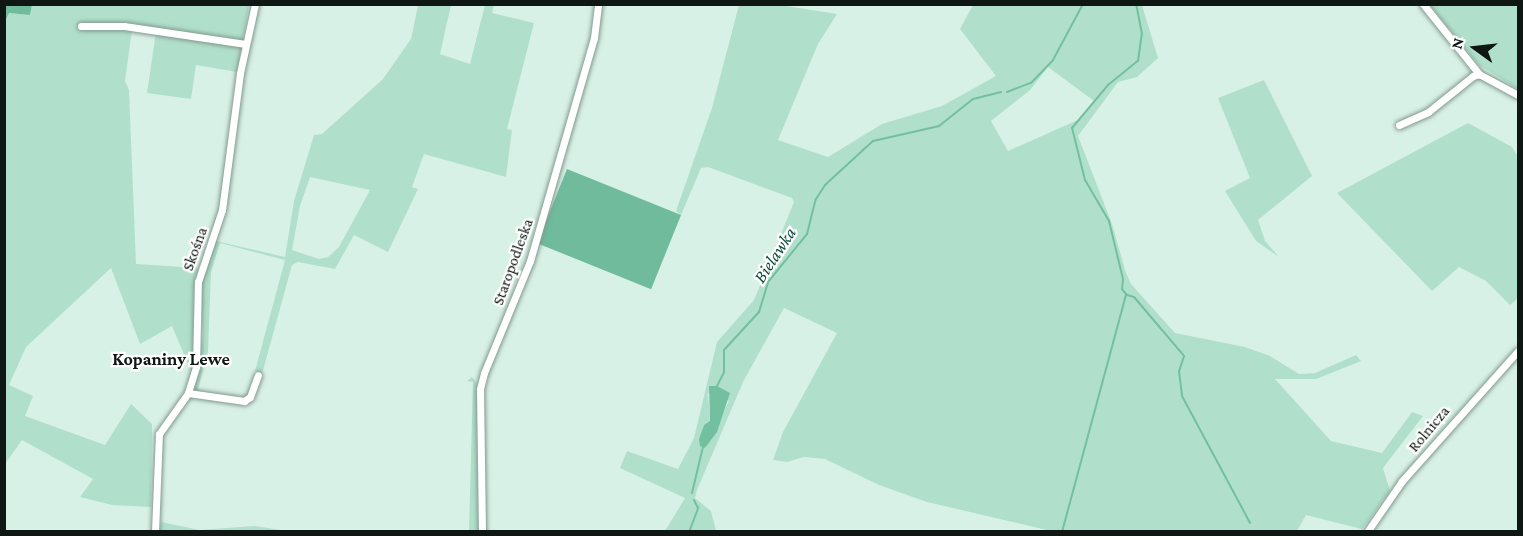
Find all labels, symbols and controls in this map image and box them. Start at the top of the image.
north arrow [1445,18,1505,78]
text: N [1448,36,1467,51]
street label: Staropodleska [488,216,538,308]
water label: Bielawka [749,223,801,287]
street label: Skośna [178,224,212,274]
district label: Kopaniny Lewe [112,348,230,370]
street label: Rolnicza [1404,402,1454,456]

